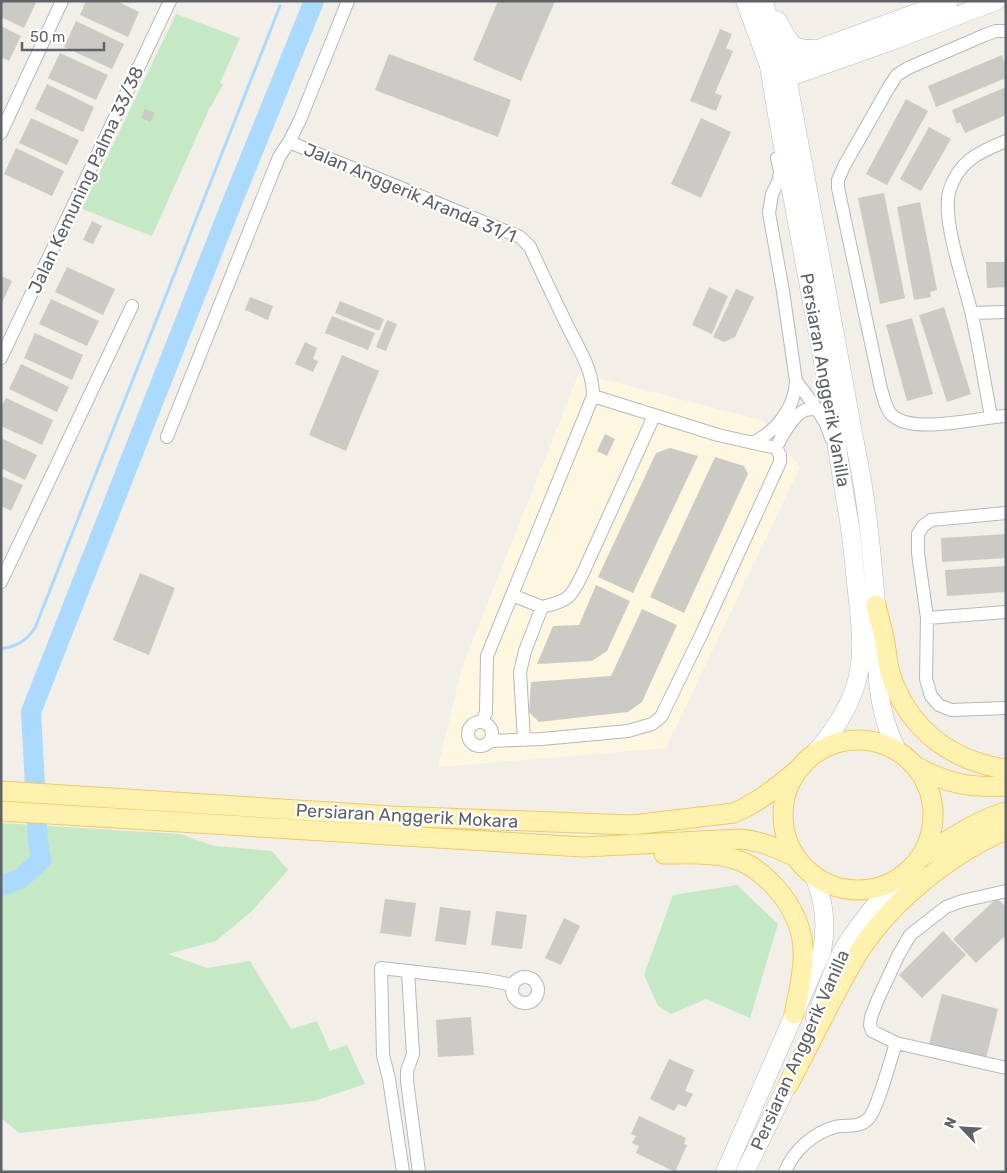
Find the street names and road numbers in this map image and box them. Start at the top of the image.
street label: Jalan Kemuning Palma 33/38 [24,63,148,297]
street label: Jalan Anggerik Aranda 31/1 [301,138,519,248]
street label: Persiaran Anggerik Vanilla [795,271,855,489]
street label: Persiaran Anggerik Mokara [295,799,519,833]
street label: Persiaran Anggerik Vanilla [746,947,854,1153]

